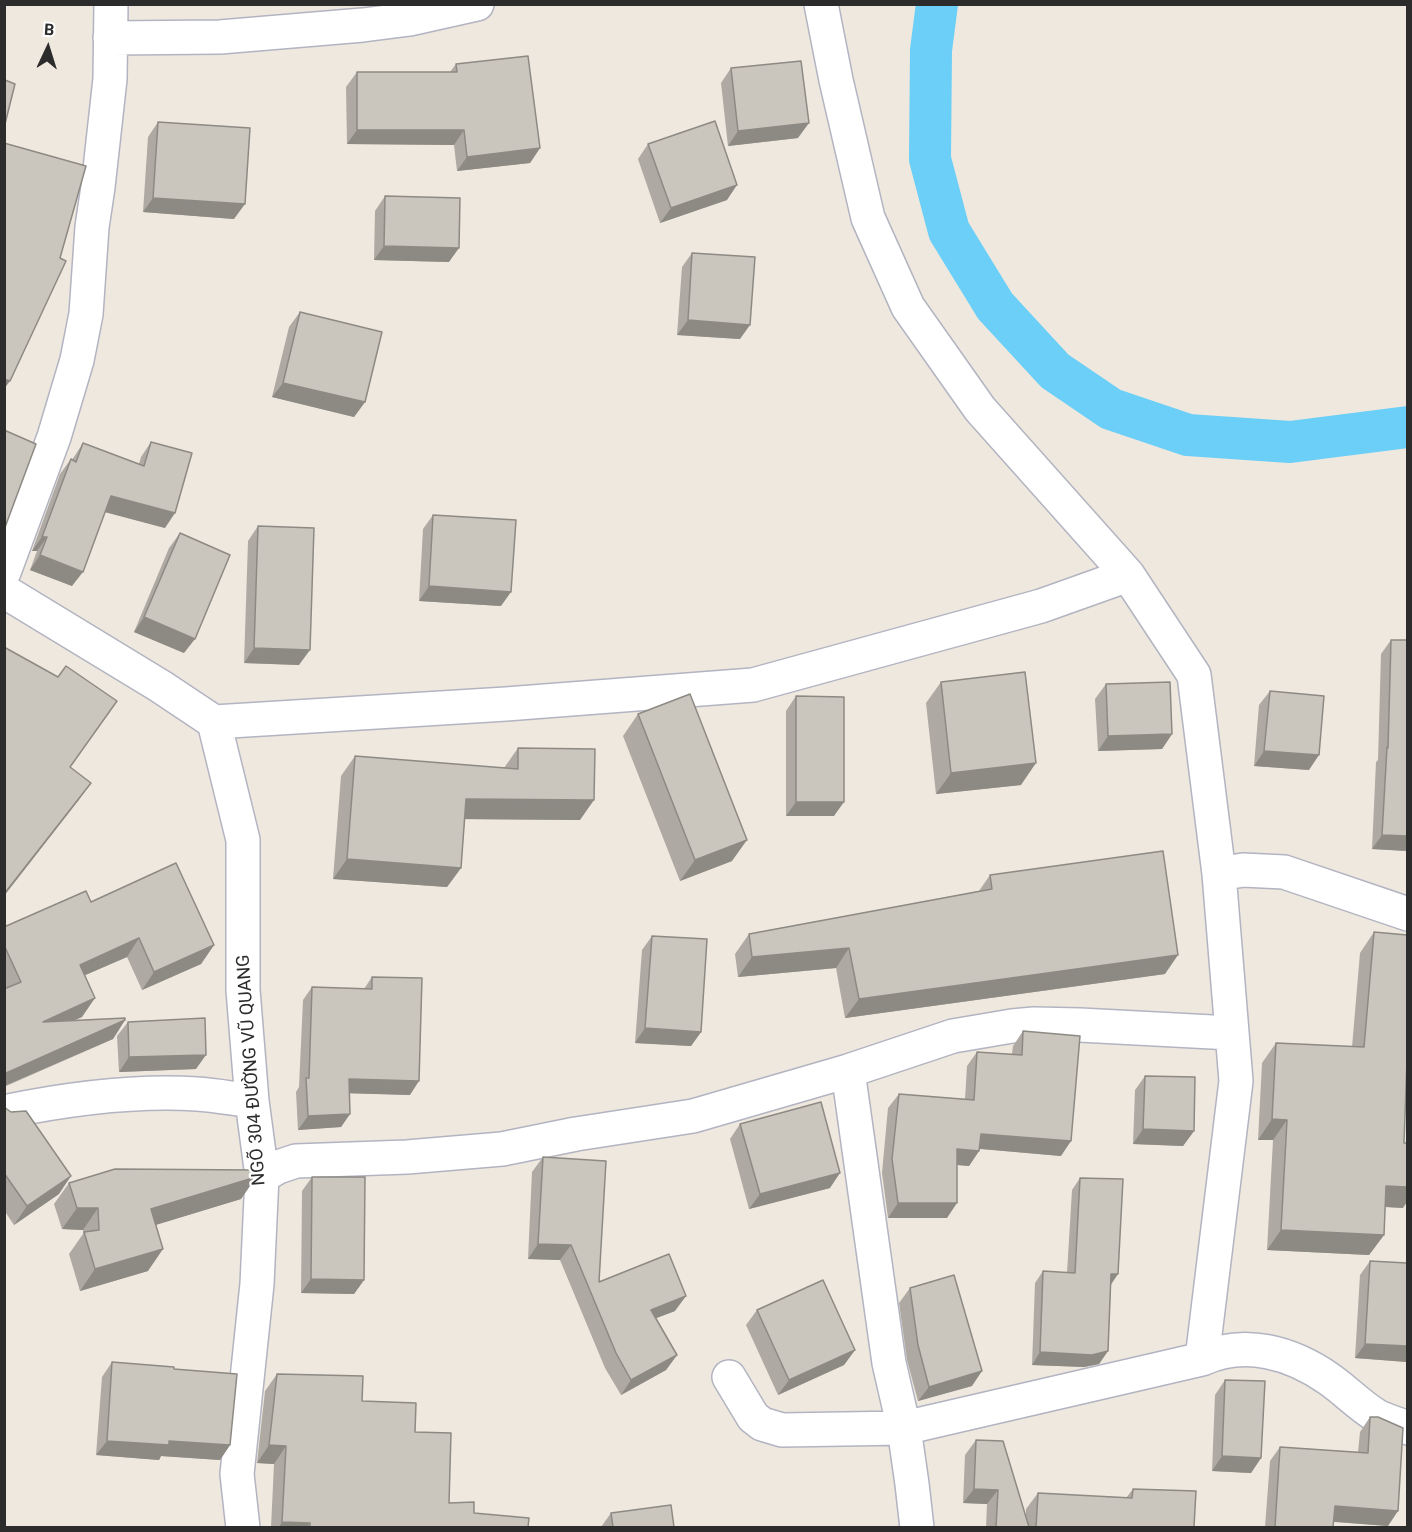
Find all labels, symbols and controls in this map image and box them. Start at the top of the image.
north arrow [18,18,78,78]
text: B [44,20,55,39]
street label: NGÕ 304 ĐƯỜNG VŨ QUANG [233,954,271,1186]

